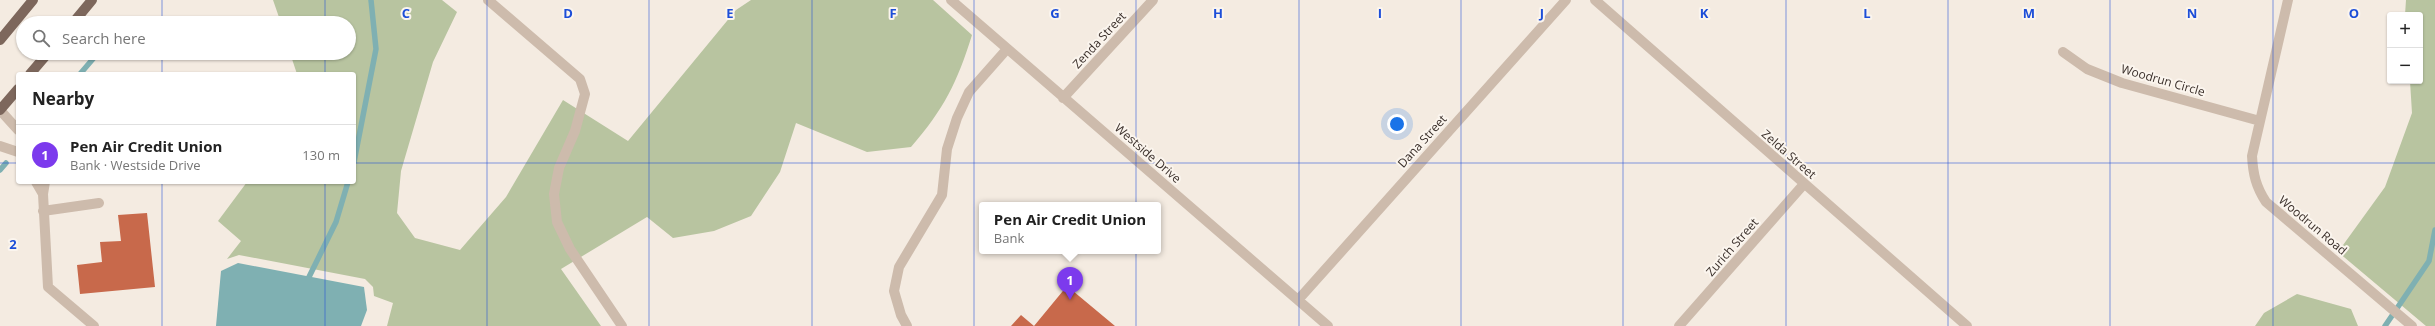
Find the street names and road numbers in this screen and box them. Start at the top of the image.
street label: Zenda Street [1068,8,1130,72]
street label: Woodrun Circle [2119,60,2207,100]
street label: Dana Street [1394,111,1450,171]
street label: Westside Drive [1111,119,1185,187]
street label: Zelda Street [1758,126,1820,182]
street label: Woodrun Road [2275,191,2351,259]
street label: Zurich Street [1702,214,1762,280]

